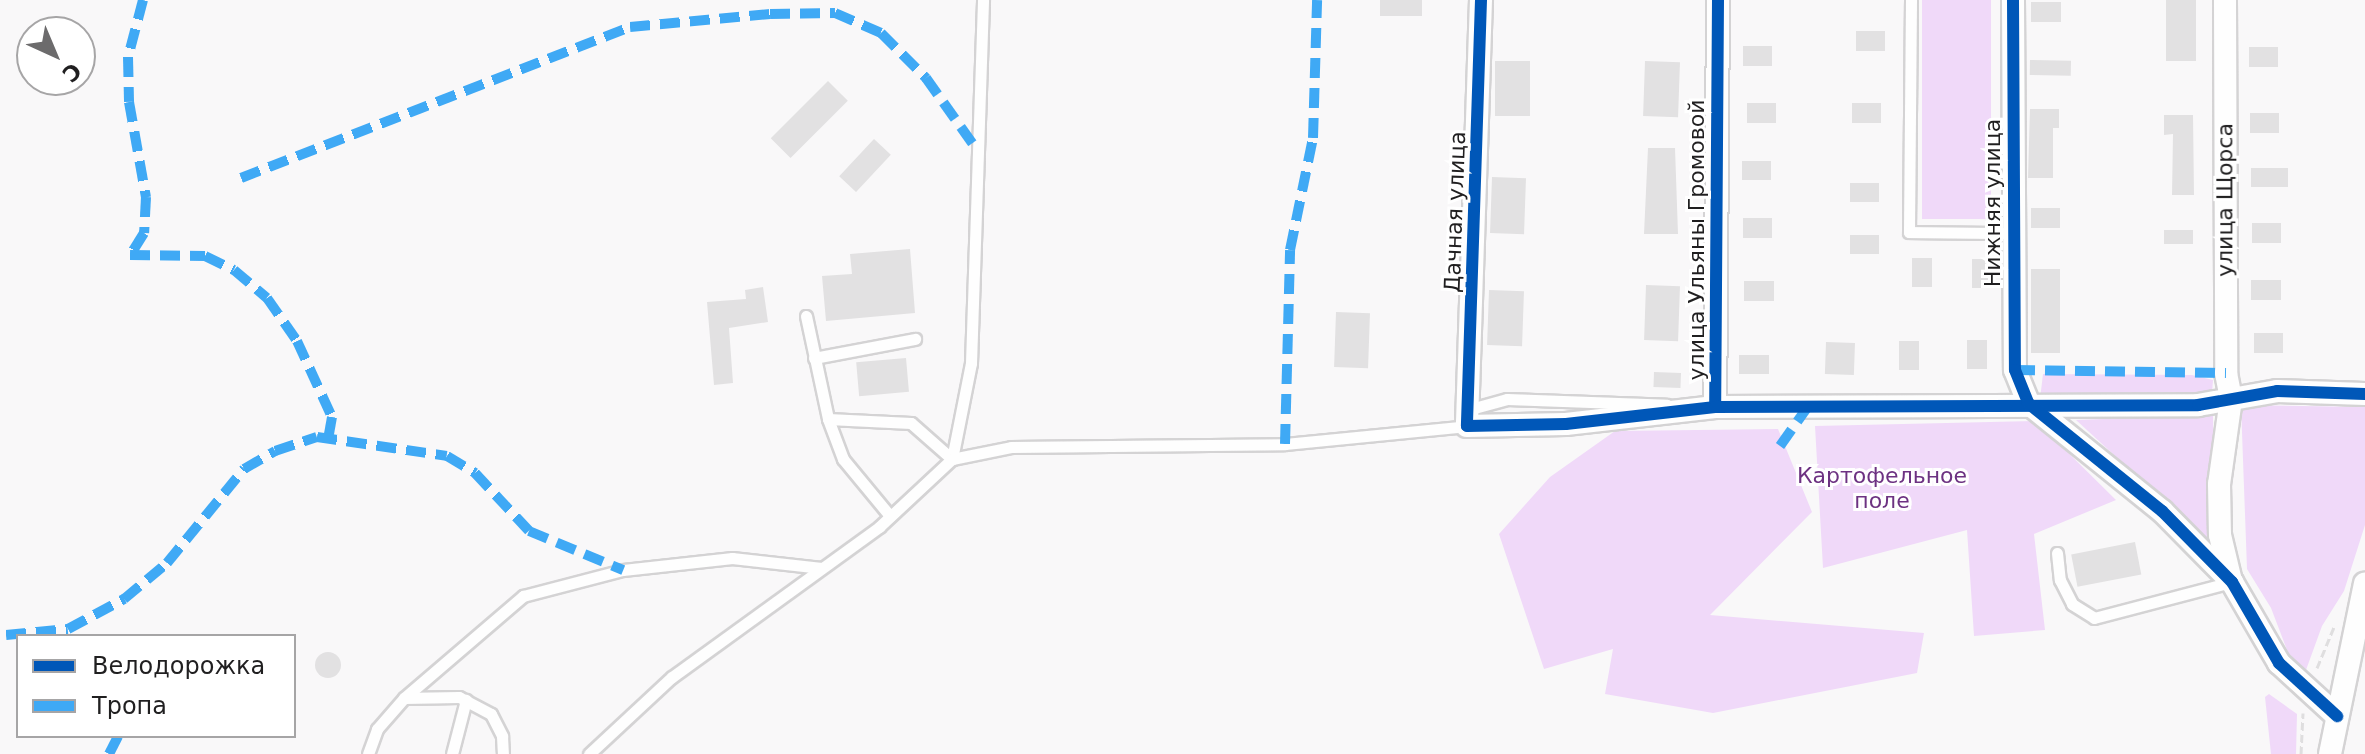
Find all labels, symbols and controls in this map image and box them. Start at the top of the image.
north arrow [16,16,96,96]
text: С [57,58,86,87]
street label: улица Ульяны Громовой [1684,100,1710,380]
street label: Нижняя улица [1980,119,2006,287]
street label: улица Щорса [2212,123,2238,277]
street label: Дачная улица [1439,131,1471,293]
park label: Картофельное поле [1797,462,1967,514]
legend [16,634,296,738]
text: Велодорожка [92,652,265,680]
text: Тропа [92,692,167,720]

